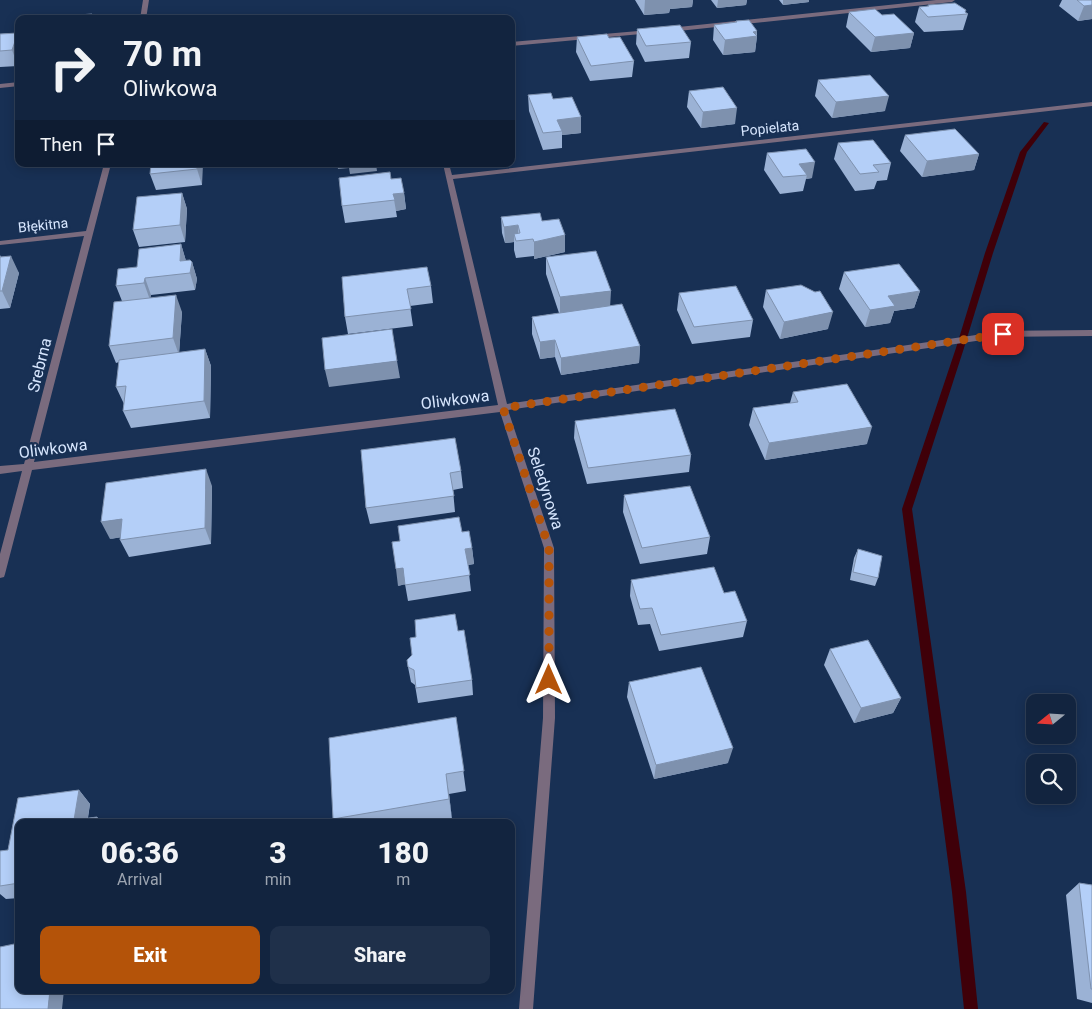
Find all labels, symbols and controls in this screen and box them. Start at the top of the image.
text: 70 m [123,34,202,75]
icon: right [40,35,105,100]
text: Oliwkowa [123,76,218,101]
street label: Popielata [740,117,800,139]
icon: arrive [92,130,120,158]
text: Then [40,133,82,156]
street label: Błękitna [17,214,69,236]
pin [982,313,1024,355]
icon: arrive [989,320,1017,348]
street label: Srebrna [24,336,55,394]
street label: Oliwkowa [420,386,490,413]
street label: Oliwkowa [18,435,88,462]
street label: Seledynowa [523,444,568,532]
position arrow [522,653,574,705]
north arrow [1026,694,1076,744]
map controls [1026,694,1076,804]
button: search [1026,754,1076,804]
text: 06:36 [101,835,179,870]
text: 3 [269,835,287,870]
text: 180 [377,835,429,870]
text: Arrival [117,870,163,889]
text: min [265,870,291,889]
text: m [396,870,410,889]
button: Exit [40,926,260,984]
button: Share [270,926,490,984]

